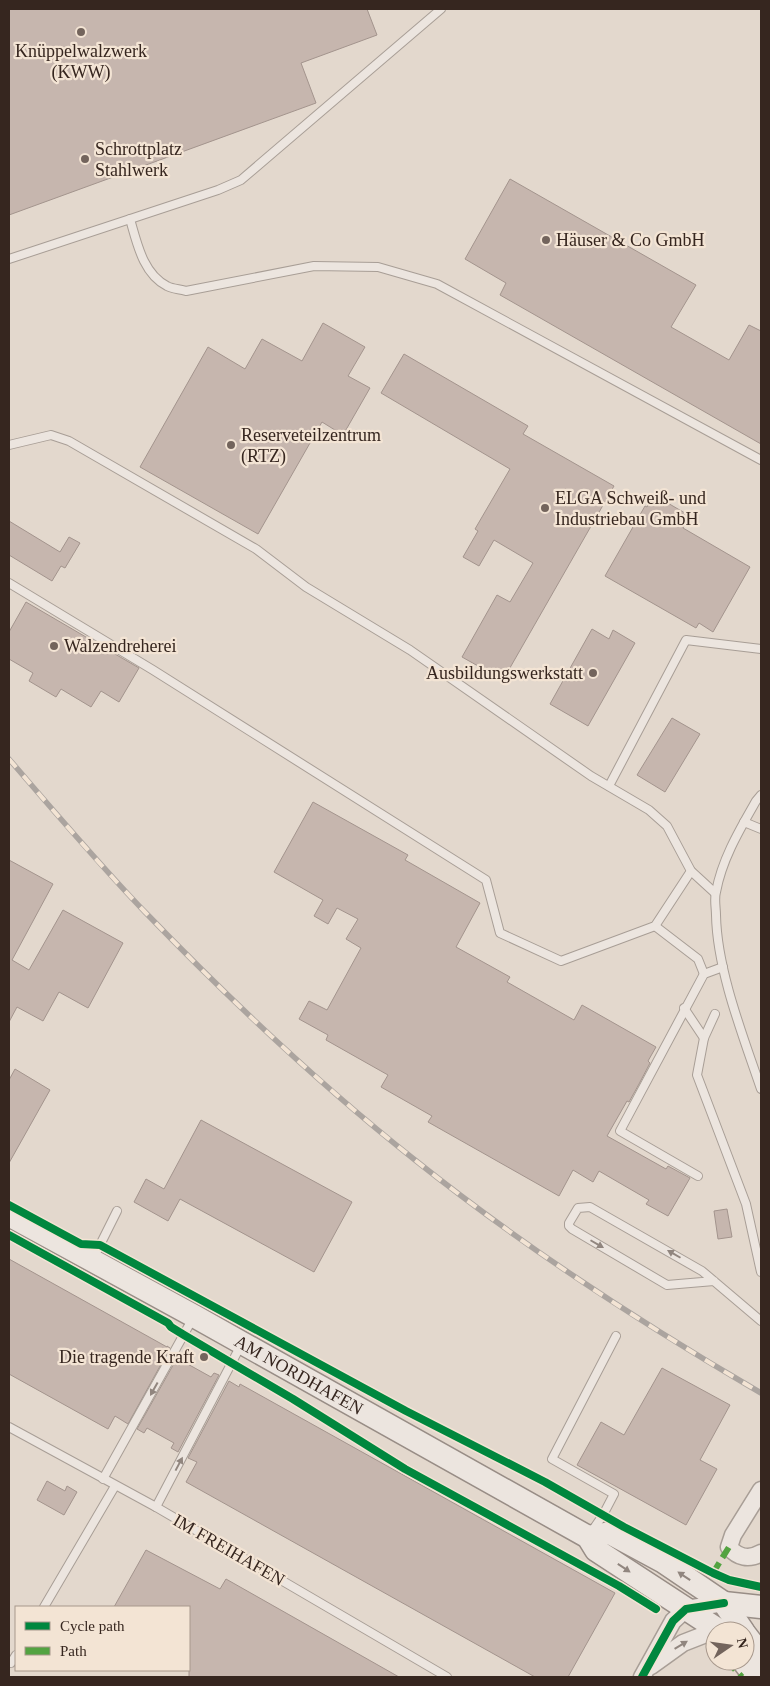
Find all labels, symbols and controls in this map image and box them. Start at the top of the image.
marker: Knüppelwalzwerk (KWW) [75,26,87,38]
place label: Knüppelwalzwerk (KWW) [15,41,147,83]
place label: Schrottplatz Stahlwerk [95,139,182,180]
marker: Schrottplatz Stahlwerk [79,153,91,165]
place label: Häuser & Co GmbH [556,230,704,250]
marker: Häuser & Co GmbH [540,234,552,246]
place label: Reserveteilzentrum (RTZ) [241,425,381,467]
marker: Reserveteilzentrum (RTZ) [225,439,237,451]
place label: ELGA Schweiß- und Industriebau GmbH [555,488,706,529]
marker: ELGA Schweiß- und Industriebau GmbH [539,502,551,514]
place label: Walzendreherei [64,636,176,656]
marker: Walzendreherei [48,640,60,652]
place label: Ausbildungswerkstatt [426,663,583,683]
marker: Ausbildungswerkstatt [587,667,599,679]
one-way arrow [590,1240,604,1248]
one-way arrow [667,1250,680,1259]
street label: AM NORDHAFEN [231,1331,367,1419]
place label: Die tragende Kraft [59,1347,194,1367]
marker: Die tragende Kraft [198,1351,210,1363]
one-way arrow [149,1383,158,1396]
one-way arrow [174,1457,183,1471]
street label: IM FREIHAFEN [170,1510,288,1590]
one-way arrow [617,1563,631,1573]
one-way arrow [677,1571,690,1581]
legend [15,1606,190,1671]
text: Cycle path [60,1618,125,1634]
north arrow [705,1621,755,1671]
text: N [734,1637,751,1650]
one-way arrow [675,1641,688,1650]
text: Path [60,1643,87,1659]

